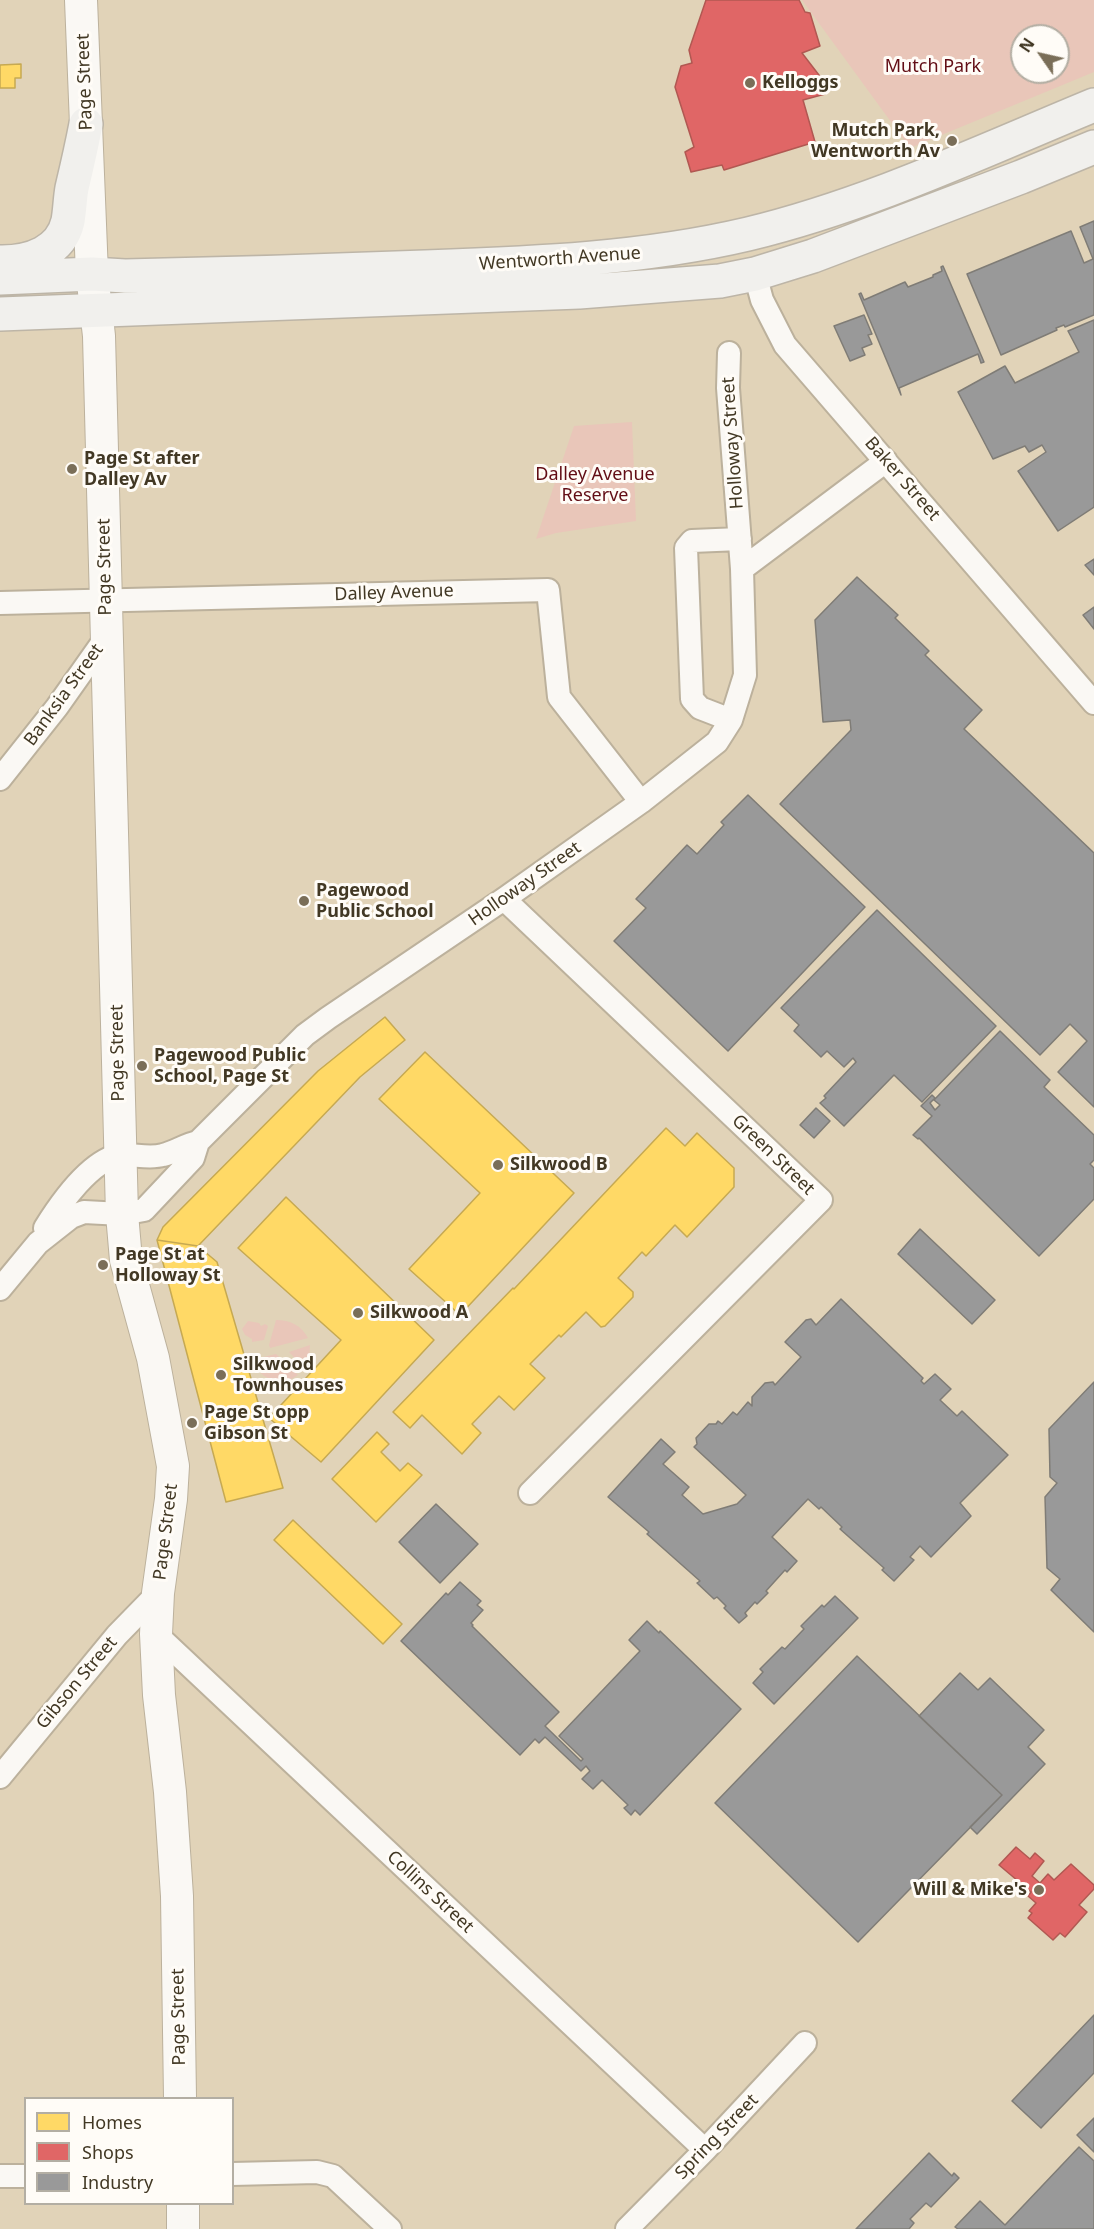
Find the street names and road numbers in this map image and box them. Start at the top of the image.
street label: Page Street [73,33,97,131]
street label: Wentworth Avenue [478,243,642,275]
street label: Holloway Street [718,376,748,510]
street label: Baker Street [860,433,944,525]
street label: Page Street [93,518,117,616]
street label: Dalley Avenue [334,580,454,606]
street label: Banksia Street [20,640,108,750]
street label: Holloway Street [465,837,585,931]
street label: Page Street [106,1004,130,1102]
street label: Green Street [727,1110,819,1200]
street label: Page Street [149,1482,183,1582]
street label: Gibson Street [32,1632,122,1734]
street label: Collins Street [382,1846,478,1938]
street label: Page Street [167,1968,191,2066]
street label: Spring Street [671,2090,763,2184]

